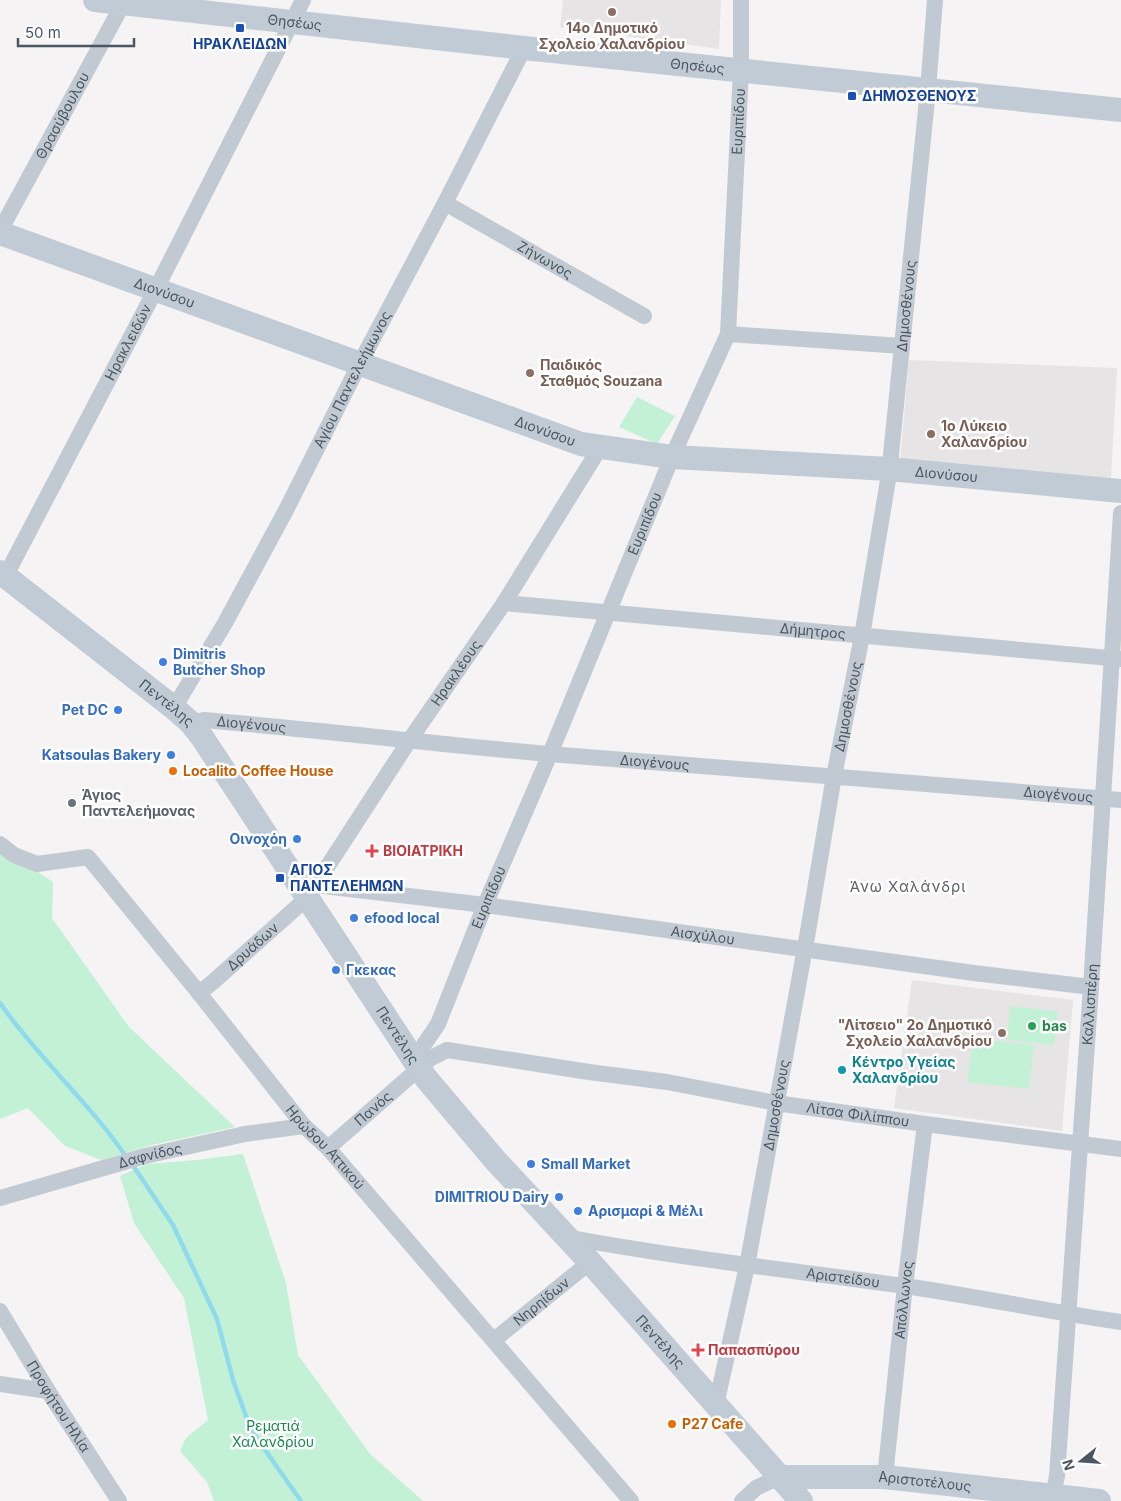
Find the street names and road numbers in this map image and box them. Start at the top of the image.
street label: Θησέως [267,10,323,33]
street label: Θησέως [669,54,725,77]
street label: Θρασύβουλου [32,69,92,162]
street label: Ευριπίδου [728,88,748,155]
street label: Ζήνωνος [515,237,576,282]
street label: Δημοσθένους [892,259,919,353]
street label: Διονύσου [132,273,197,311]
street label: Ηρακλειδών [101,301,155,383]
street label: Αγίου Παντελεήμωνος [310,308,394,451]
street label: Διονύσου [513,412,578,449]
street label: Διονύσου [914,462,979,485]
street label: Ευριπίδου [624,490,665,557]
street label: Δήμητρος [779,619,846,642]
street label: Ηρακλέους [427,636,484,709]
street label: Δημοσθένους [830,660,865,753]
street label: Πεντέλης [136,675,198,730]
street label: Διογένους [216,712,287,736]
street label: Διογένους [619,751,690,773]
street label: Διογένους [1023,783,1094,806]
street label: Ευριπίδου [468,863,509,931]
street label: Δρυάδων [223,919,282,974]
street label: Αισχύλου [670,922,736,948]
street label: Καλλισπέρη [1078,963,1100,1046]
street label: Πεντέλης [373,1003,423,1067]
street label: Δημοσθένους [759,1058,792,1152]
street label: Πανός [351,1087,395,1129]
street label: Λίτσα Φιλίππου [805,1098,910,1130]
street label: Ηρώδου Αττικού [283,1101,369,1192]
street label: Δαφνίδος [116,1139,184,1171]
street label: Απόλλωνος [890,1260,916,1340]
street label: Αριστείδου [805,1264,881,1291]
street label: Νηρηίδων [510,1273,572,1329]
street label: Πεντέλης [632,1311,689,1371]
street label: Προφήτου Ηλία [24,1357,94,1455]
street label: Αριστοτέλους [878,1468,972,1495]

